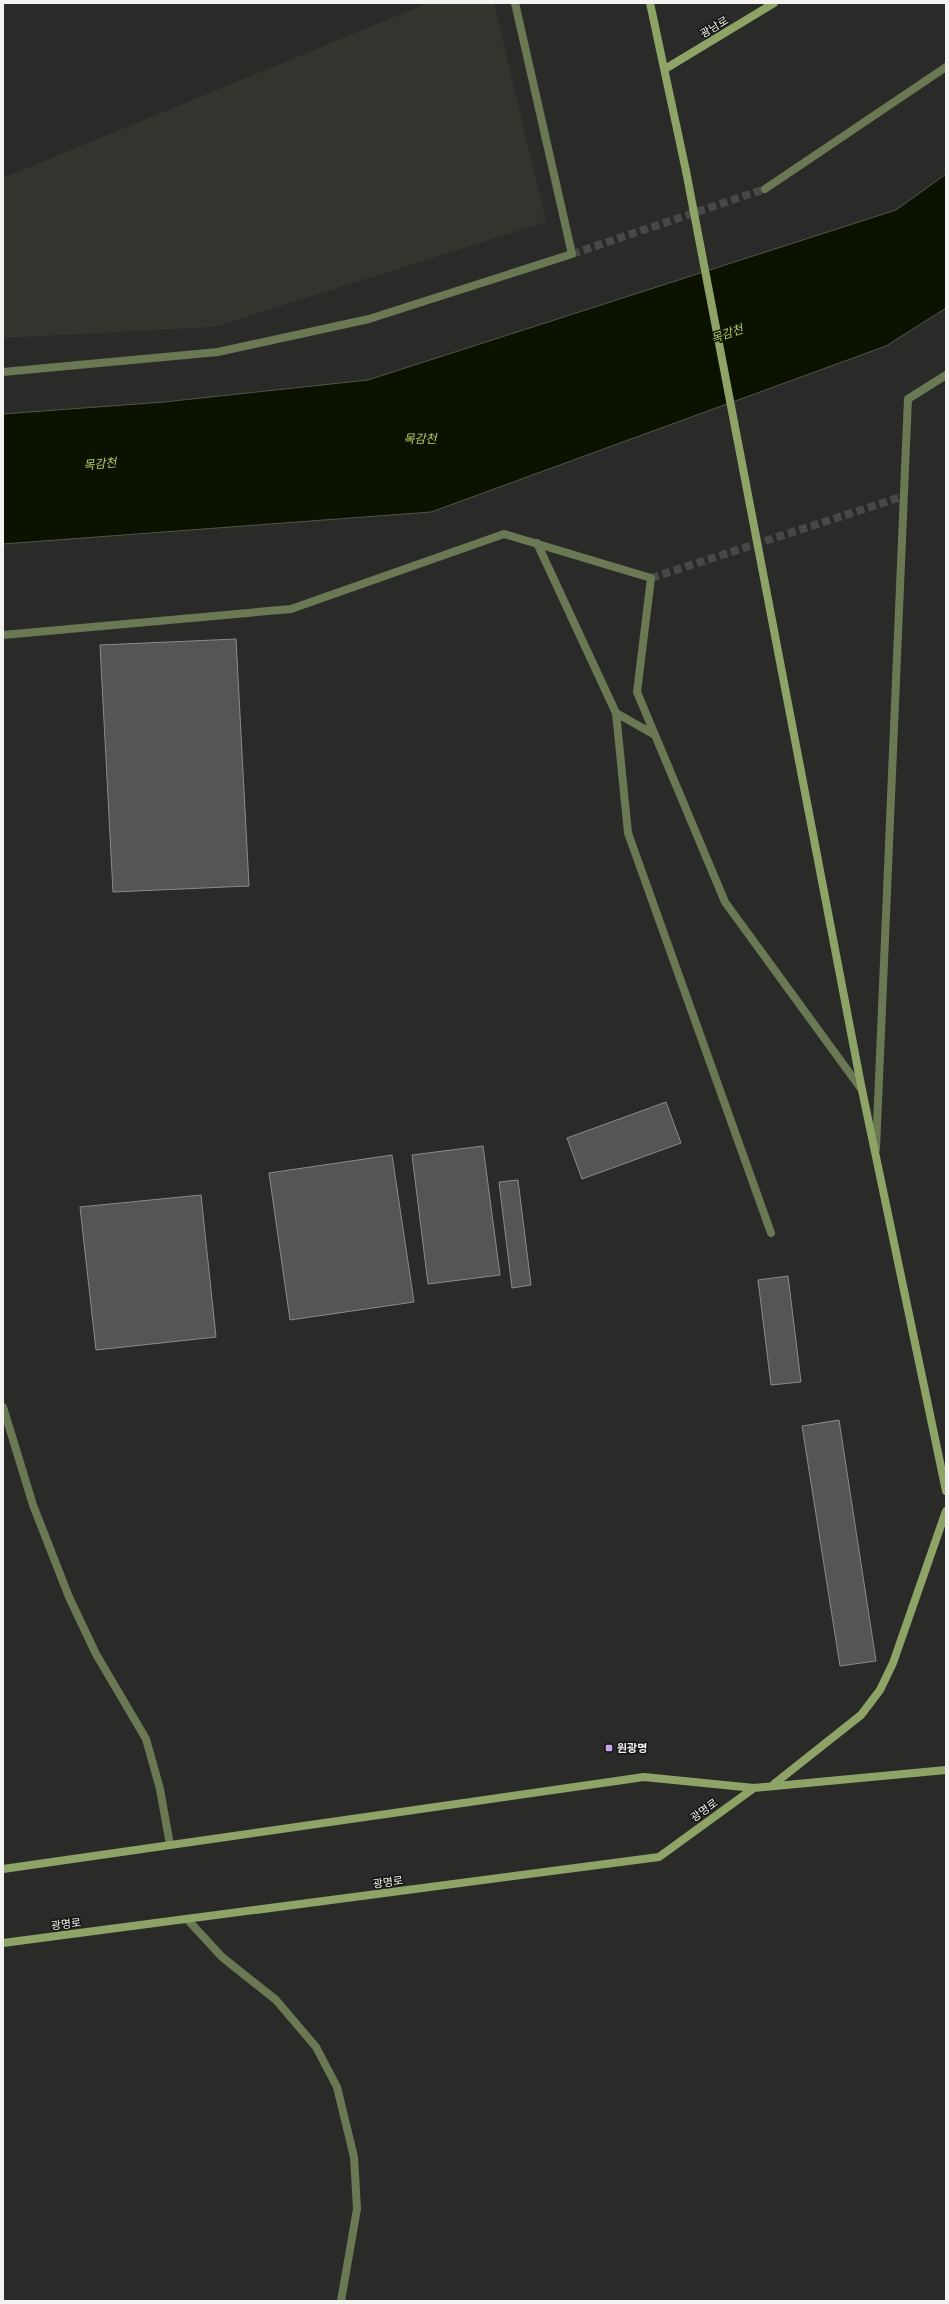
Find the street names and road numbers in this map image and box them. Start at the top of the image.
street label: 광남로 [697,13,731,42]
street label: 광명로 [688,1795,721,1825]
street label: 광명로 [372,1873,404,1892]
street label: 광명로 [50,1915,82,1934]

